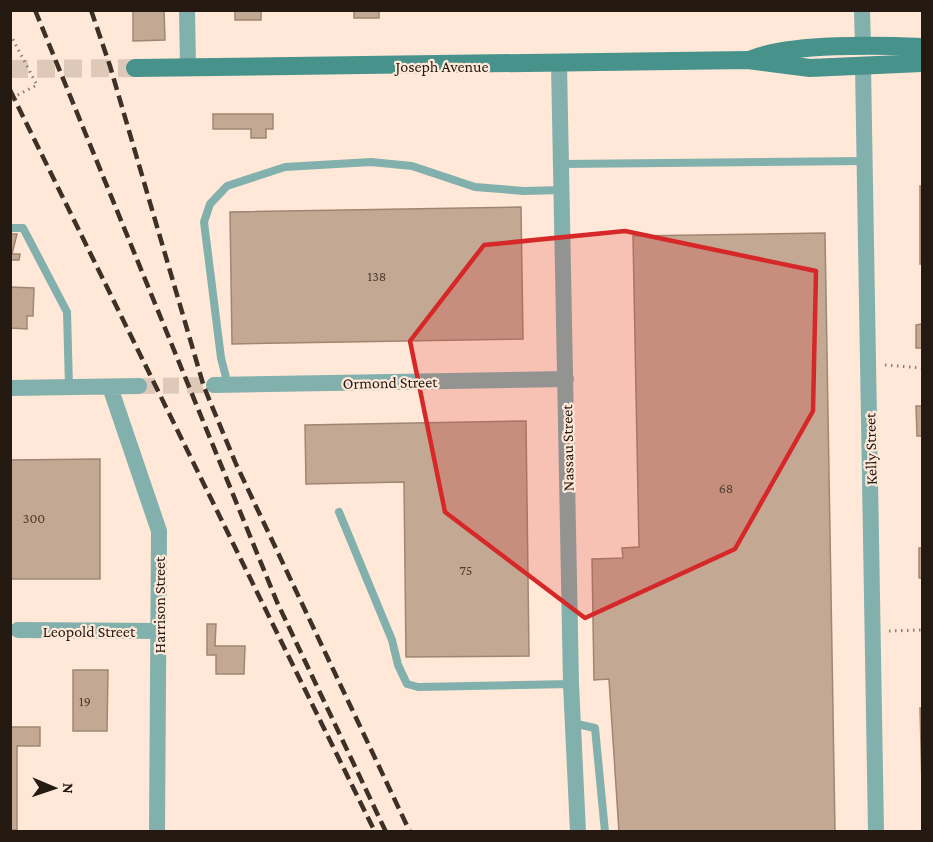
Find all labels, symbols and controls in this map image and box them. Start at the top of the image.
street label: Joseph Avenue [393,58,489,76]
house number: 138 [368,268,386,284]
street label: Ormond Street [343,373,438,392]
street label: Nassau Street [558,404,577,492]
street label: Kelly Street [861,412,881,485]
house number: 68 [719,480,733,496]
house number: 300 [23,510,45,526]
street label: Harrison Street [151,556,168,653]
house number: 75 [460,562,472,578]
street label: Leopold Street [43,623,136,641]
house number: 19 [79,693,91,709]
north arrow [24,758,84,818]
text: N [60,783,77,794]

